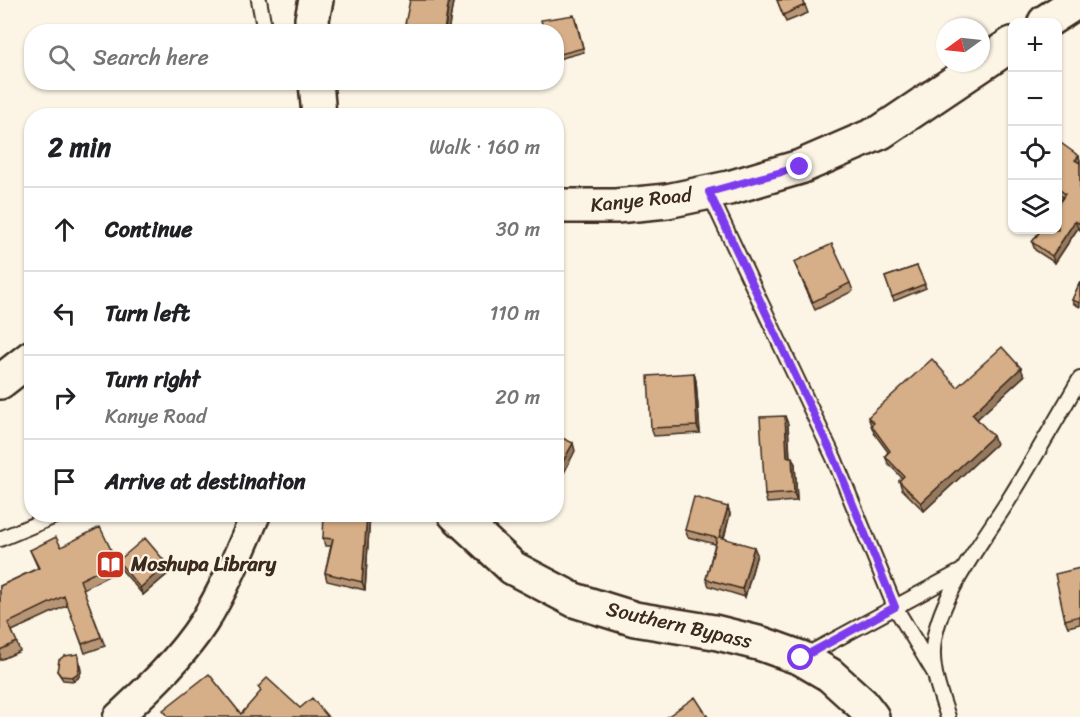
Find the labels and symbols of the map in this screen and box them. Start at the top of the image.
north arrow [936,18,990,72]
route end [786,153,812,179]
street label: Kanye Road [589,177,695,223]
place label: Moshupa Library [130,547,277,582]
library icon: Moshupa Library [94,548,126,580]
street label: Southern Bypass [603,591,756,659]
route start [787,644,813,670]

